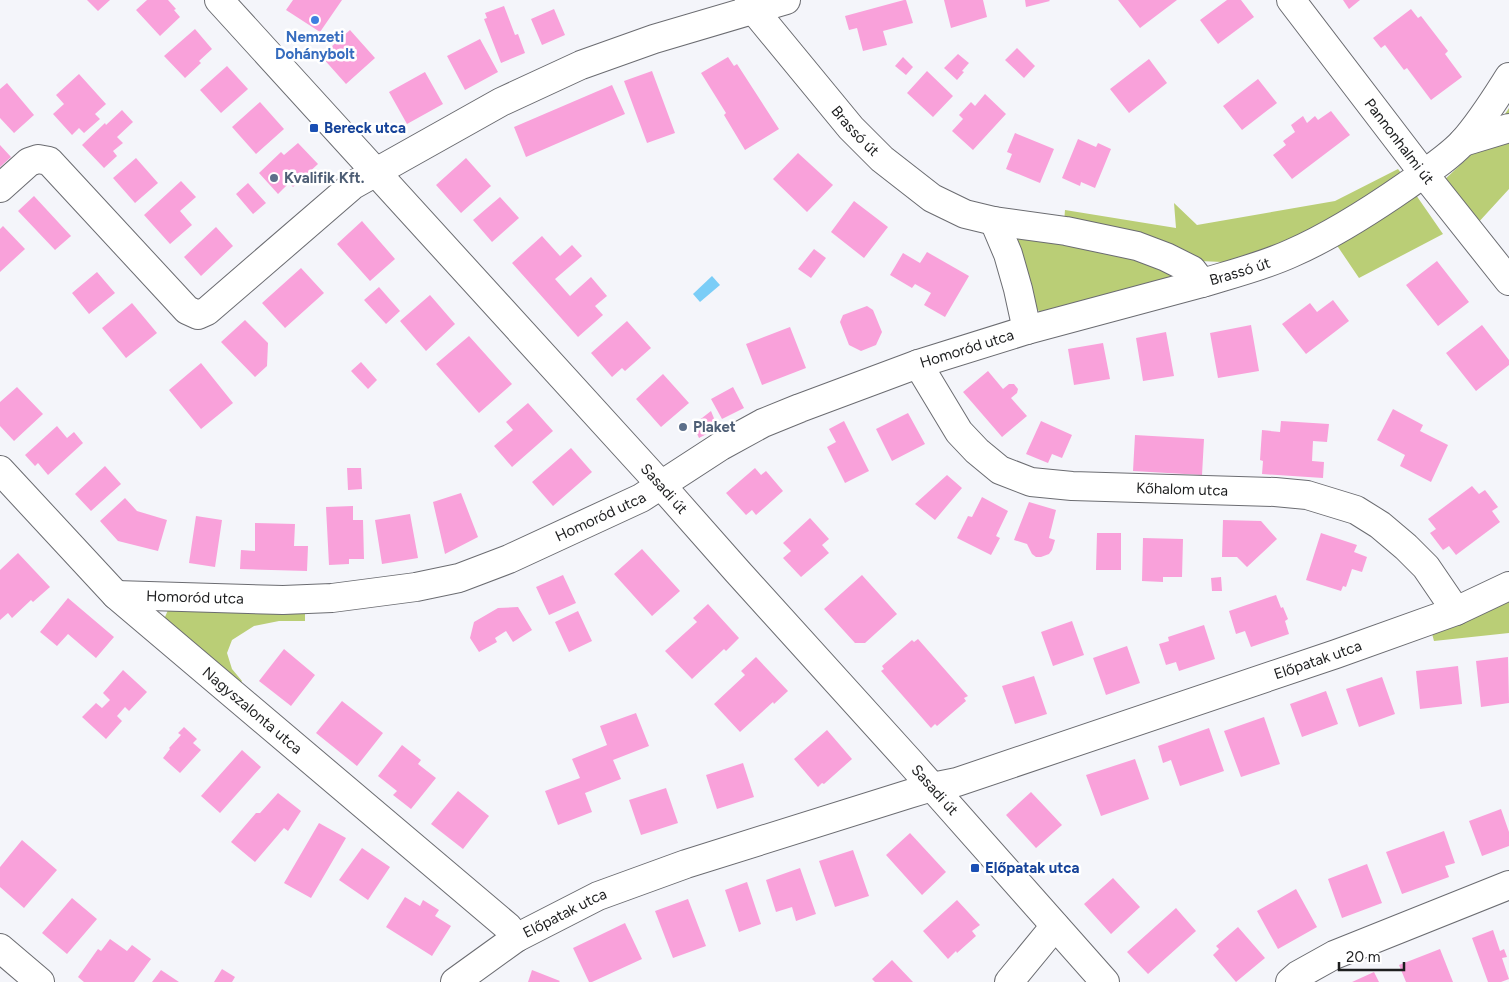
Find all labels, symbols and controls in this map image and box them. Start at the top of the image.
marker: Nemzeti Dohánybolt [309,14,321,26]
place label: Nemzeti Dohánybolt [275,28,355,63]
street label: Pannonhalmi út [1361,95,1438,188]
street label: Brassó út [827,102,883,160]
place label: Bereck utca [324,119,406,137]
marker: Bereck utca [308,122,320,134]
place label: Kvalifik Kft. [284,169,365,187]
marker: Kvalifik Kft. [268,172,280,184]
street label: Brassó út [1207,254,1273,289]
street label: Homoród utca [918,326,1016,372]
place label: Plaket [693,418,736,436]
marker: Plaket [677,421,689,433]
street label: Sasadi út [637,460,692,518]
street label: Kőhalom utca [1136,479,1228,500]
street label: Homoród utca [552,488,649,545]
street label: Homoród utca [146,587,244,608]
street label: Előpatak utca [1271,637,1364,683]
street label: Nagyszalonta utca [199,663,306,758]
street label: Sasadi út [908,761,962,819]
place label: Előpatak utca [985,859,1079,877]
marker: Előpatak utca [969,862,981,874]
street label: Előpatak utca [520,885,609,942]
scale bar [1339,940,1404,972]
text: 20 m [1346,948,1380,966]

